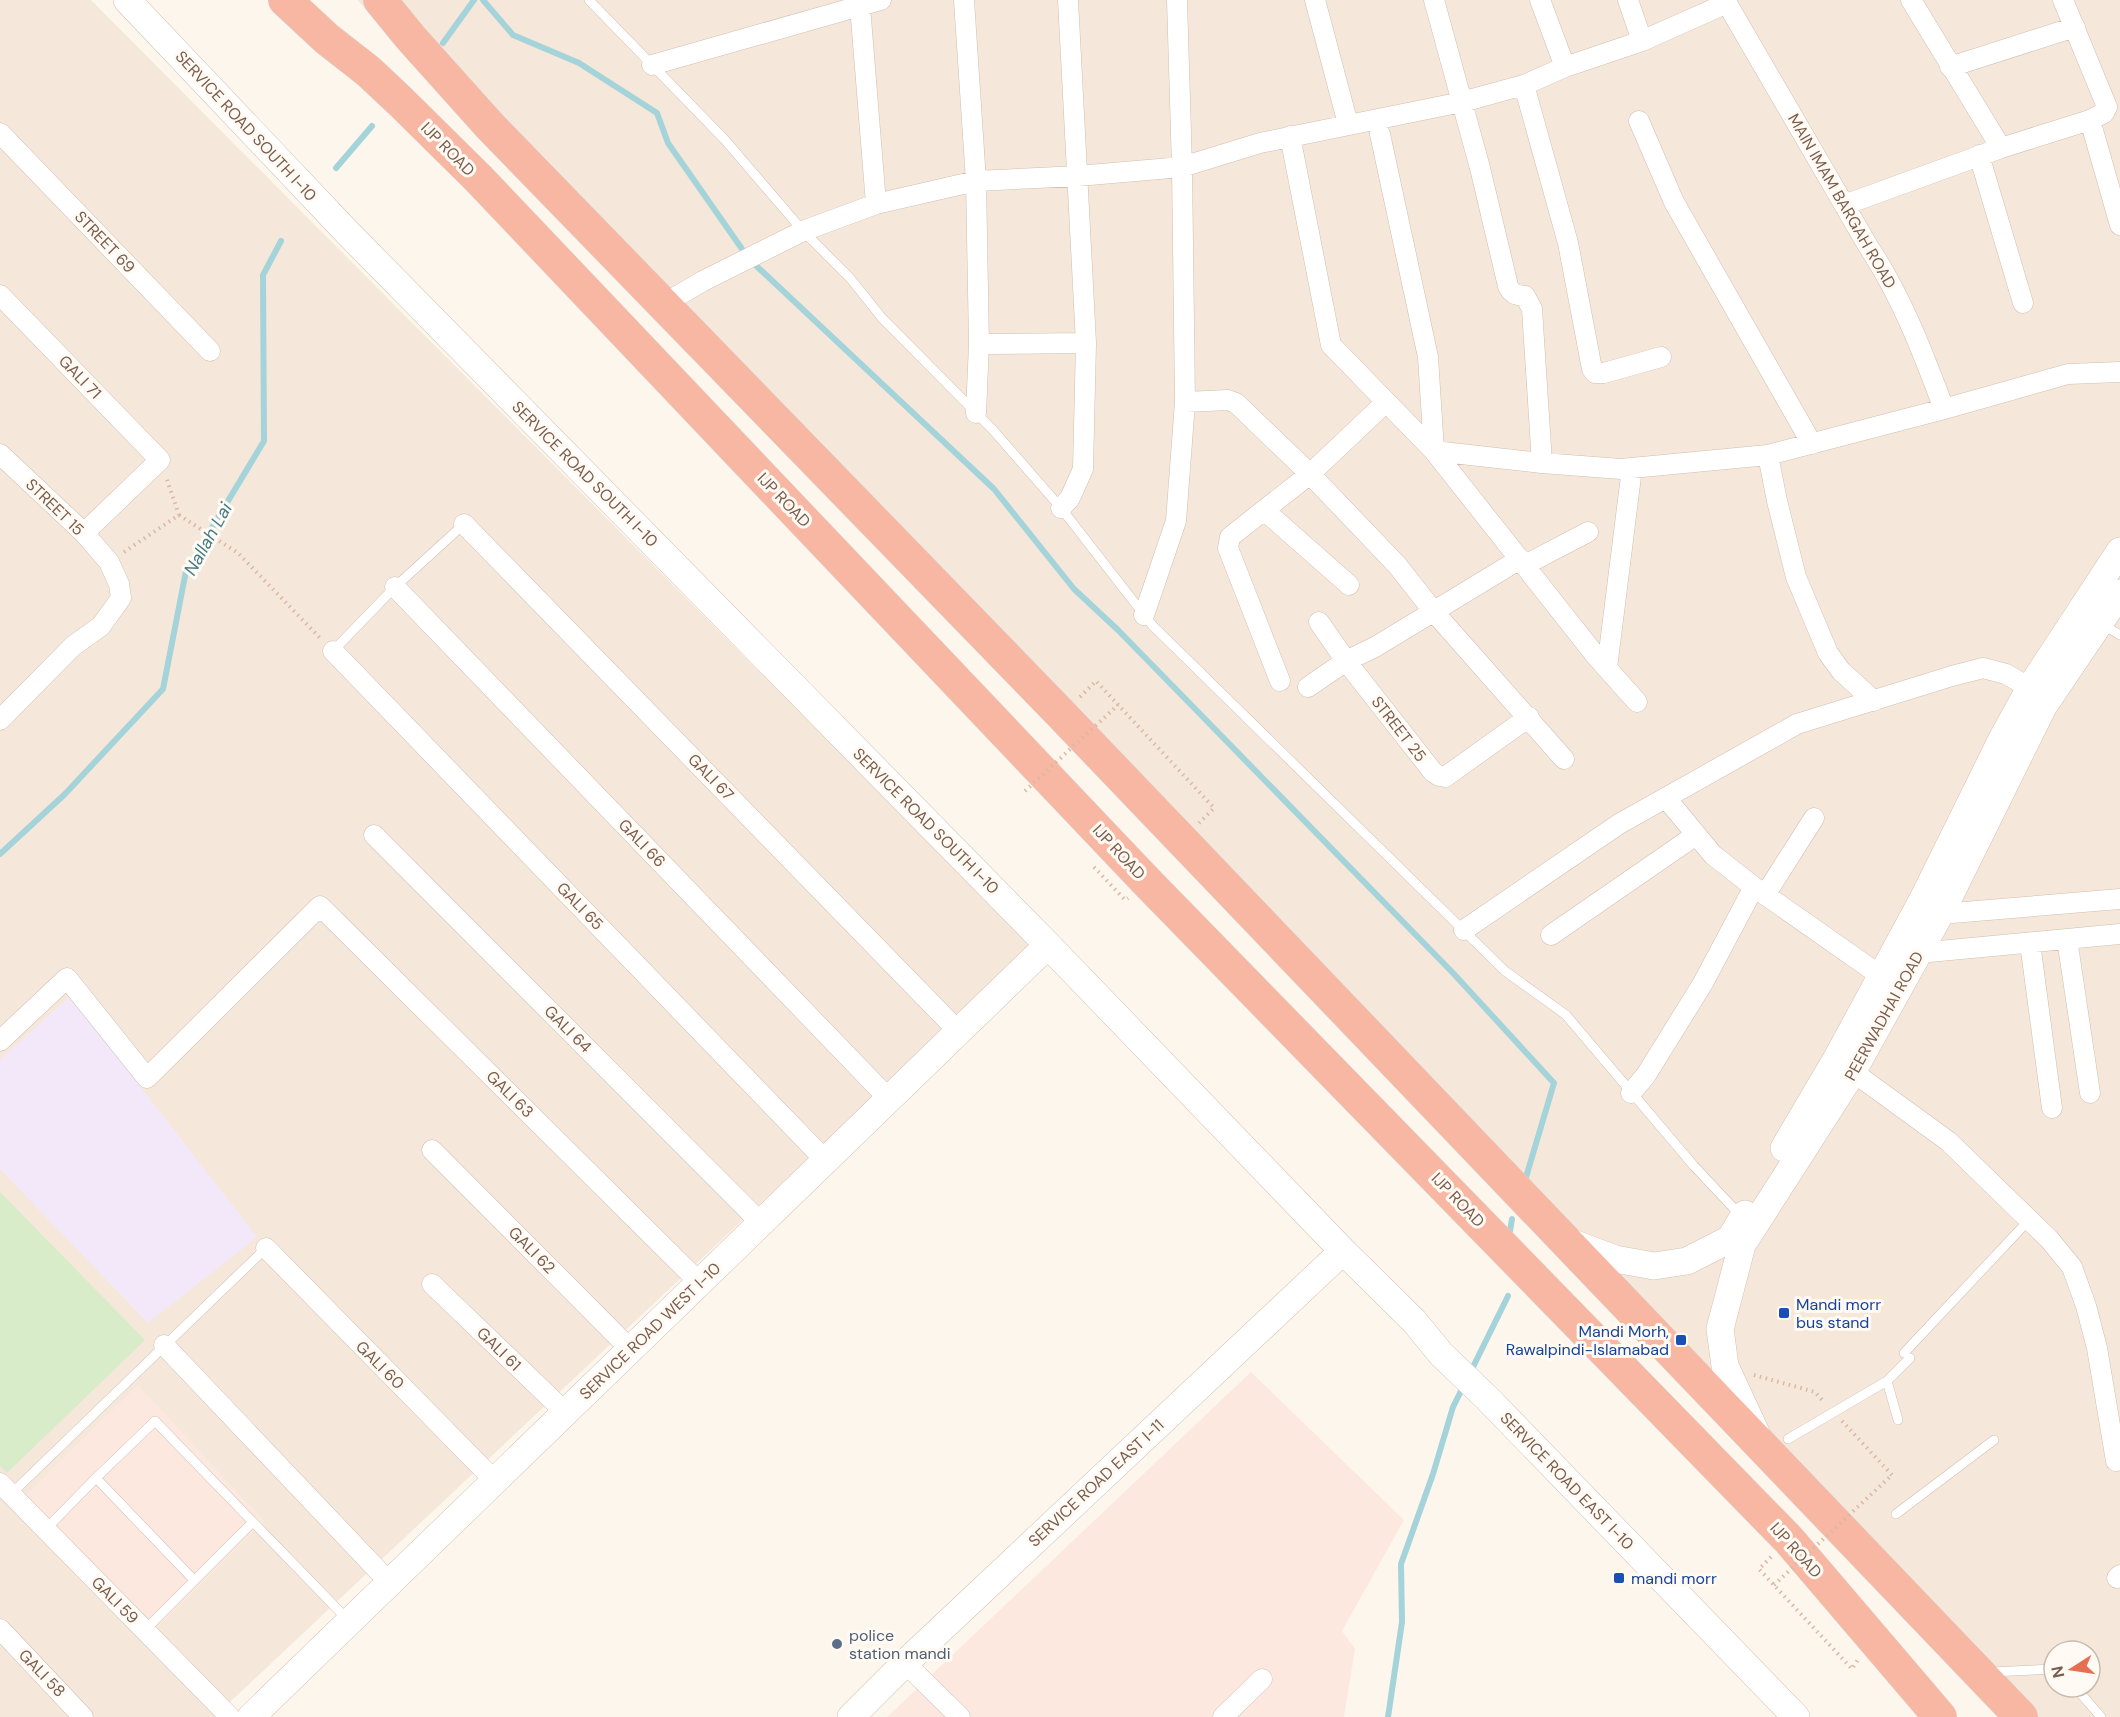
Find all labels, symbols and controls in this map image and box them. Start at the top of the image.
street label: SERVICE ROAD SOUTH I-10 [171,46,321,206]
street label: MAIN IMAM BARGAH ROAD [1783,110,1901,292]
street label: IJP ROAD [417,118,479,180]
street label: STREET 69 [70,206,140,278]
street label: GALI 71 [54,351,106,403]
street label: SERVICE ROAD SOUTH I-10 [508,397,663,552]
street label: IJP ROAD [753,468,815,532]
street label: STREET 15 [21,474,89,540]
water label: Nallah Lai [178,498,238,580]
street label: STREET 25 [1367,692,1431,766]
street label: SERVICE ROAD SOUTH I-10 [849,744,1004,899]
street label: GALI 67 [684,749,738,805]
street label: GALI 66 [614,814,670,872]
street label: IJP ROAD [1088,820,1150,884]
street label: GALI 65 [552,878,608,934]
street label: PEERWADHAI ROAD [1840,948,1928,1084]
street label: GALI 64 [540,1001,596,1057]
street label: GALI 63 [482,1066,538,1122]
street label: IJP ROAD [1427,1168,1489,1232]
street label: GALI 62 [504,1222,560,1278]
street label: SERVICE ROAD WEST I-10 [575,1258,725,1404]
place label: Mandi morr bus stand [1796,1294,1881,1333]
marker: Mandi morr bus stand [1777,1306,1791,1320]
place label: Mandi Morh, Rawalpindi-Islamabad [1506,1321,1669,1360]
street label: GALI 61 [472,1323,526,1375]
marker: Mandi Morh, Rawalpindi-Islamabad [1674,1333,1688,1347]
street label: GALI 60 [351,1336,409,1394]
street label: SERVICE ROAD EAST I-10 [1496,1408,1638,1554]
street label: SERVICE ROAD EAST I-11 [1024,1415,1168,1551]
street label: IJP ROAD [1765,1518,1827,1582]
place label: mandi morr [1631,1568,1717,1589]
marker: mandi morr [1612,1571,1626,1585]
street label: GALI 59 [87,1572,143,1628]
place label: police station mandi [849,1625,951,1664]
marker: police station mandi [830,1637,844,1651]
north arrow [2042,1639,2102,1699]
street label: GALI 58 [14,1645,70,1701]
text: N [2046,1664,2069,1680]

